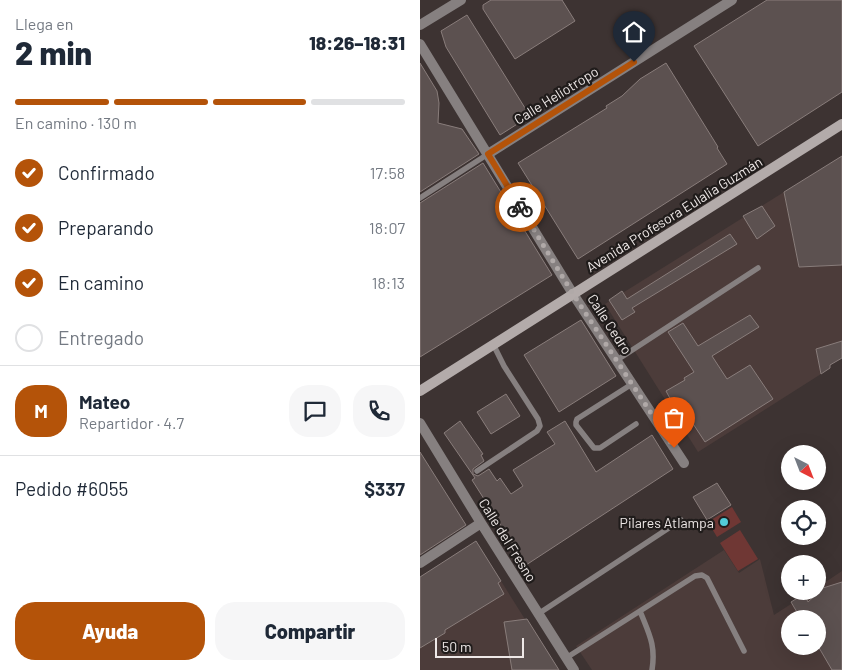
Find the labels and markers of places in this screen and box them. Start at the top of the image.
pin [613,11,655,62]
pin [653,397,695,448]
place label: Pilares Atlampa [620,514,714,531]
marker: Pilares Atlampa [718,516,730,528]

